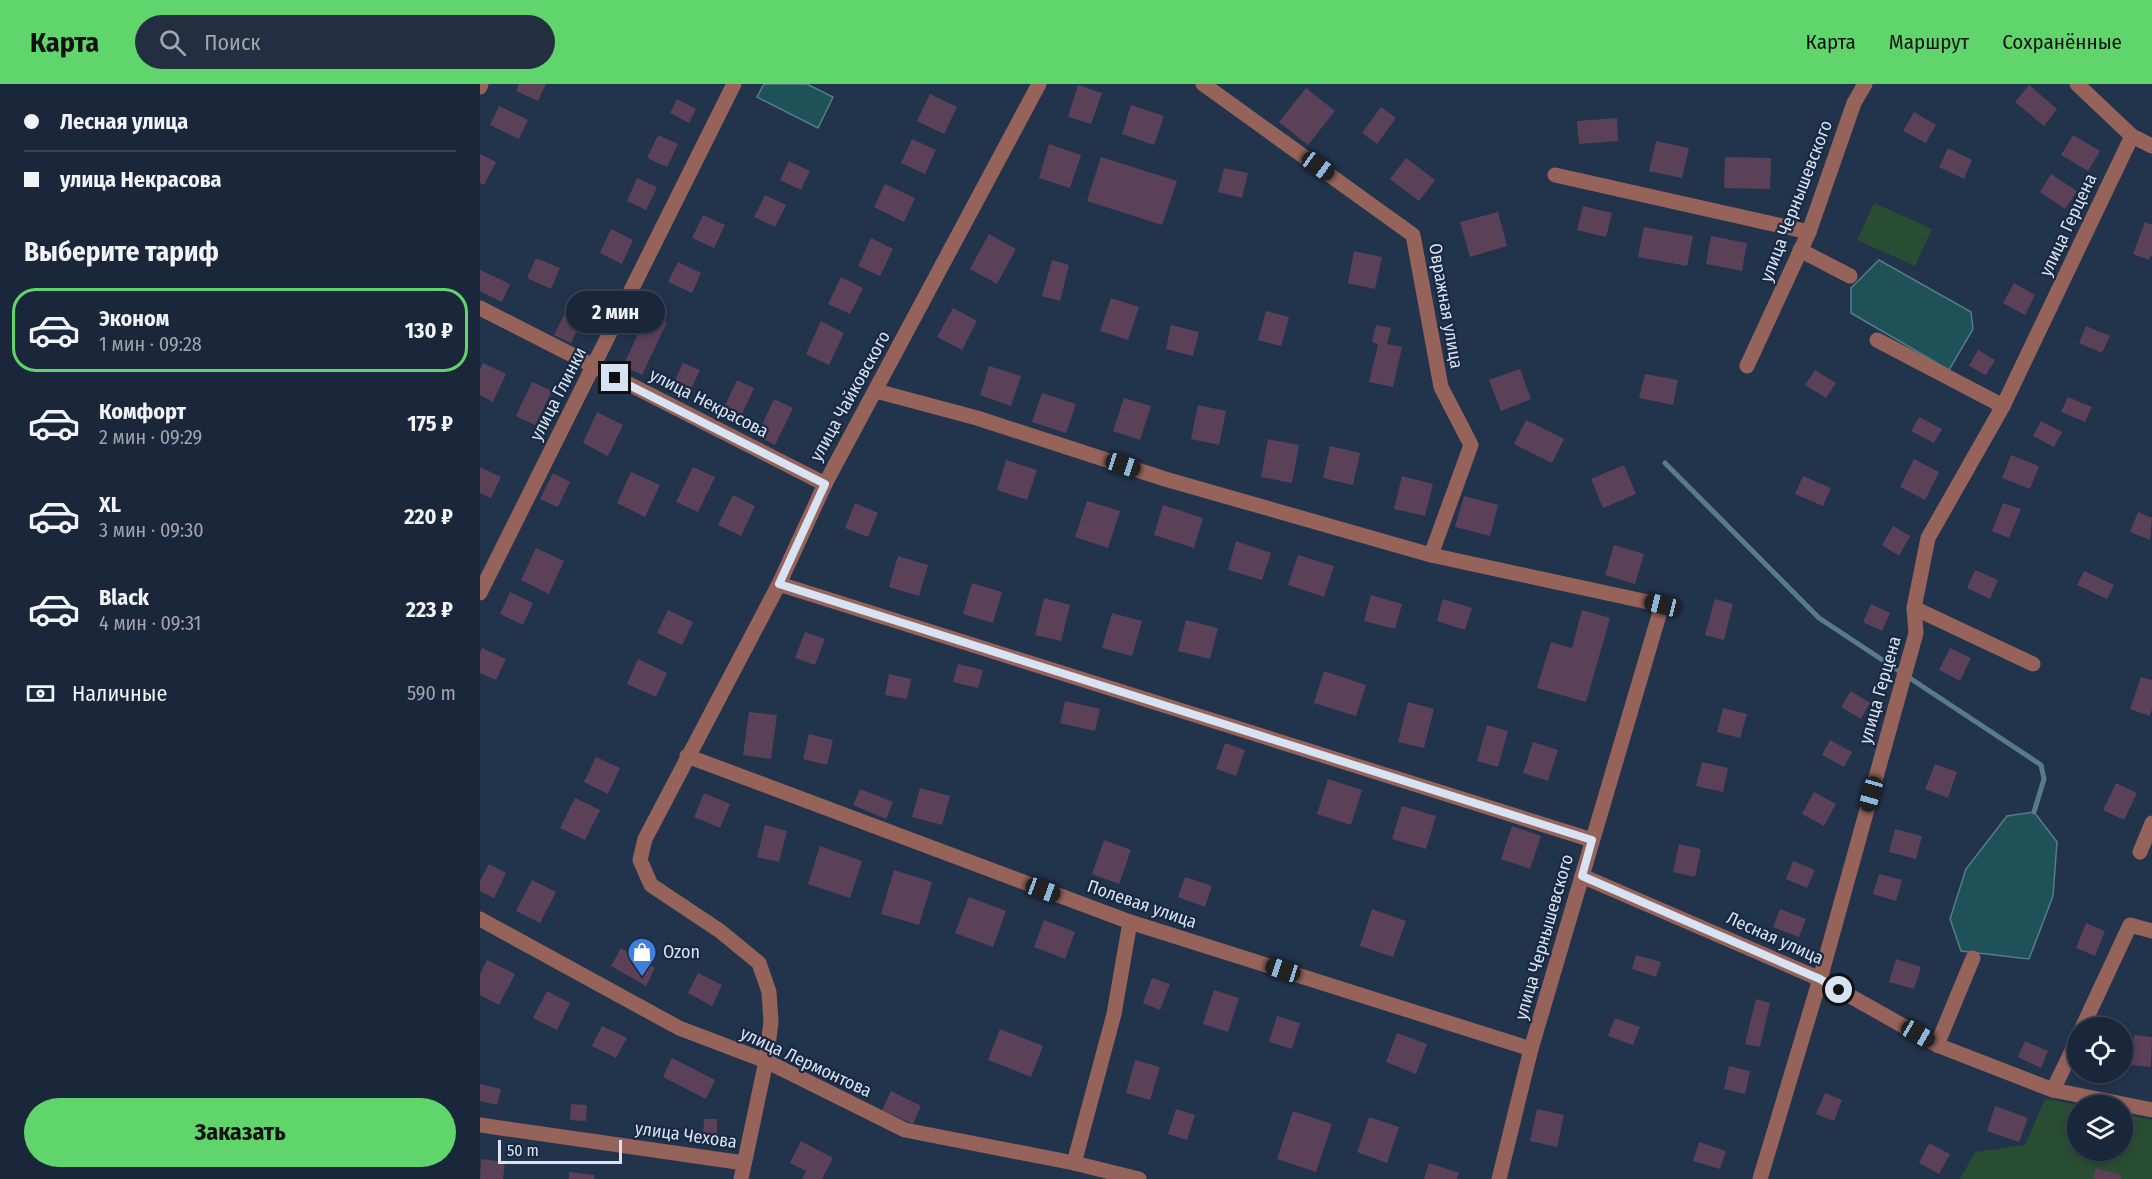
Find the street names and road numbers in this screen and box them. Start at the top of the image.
street label: улица Чернышевского [1755,117,1837,285]
street label: улица Герцена [2035,170,2101,280]
street label: Овражная улица [1424,242,1468,371]
street label: улица Чайковского [805,327,895,465]
street label: улица Глинки [525,343,591,445]
street label: улица Некрасова [646,364,772,442]
street label: улица Герцена [1854,633,1906,746]
street label: улица Чернышевского [1510,852,1578,1022]
street label: Полевая улица [1084,875,1200,933]
street label: Лесная улица [1723,907,1827,969]
street label: улица Лермонтова [737,1022,875,1102]
street label: улица Чехова [634,1117,739,1153]

